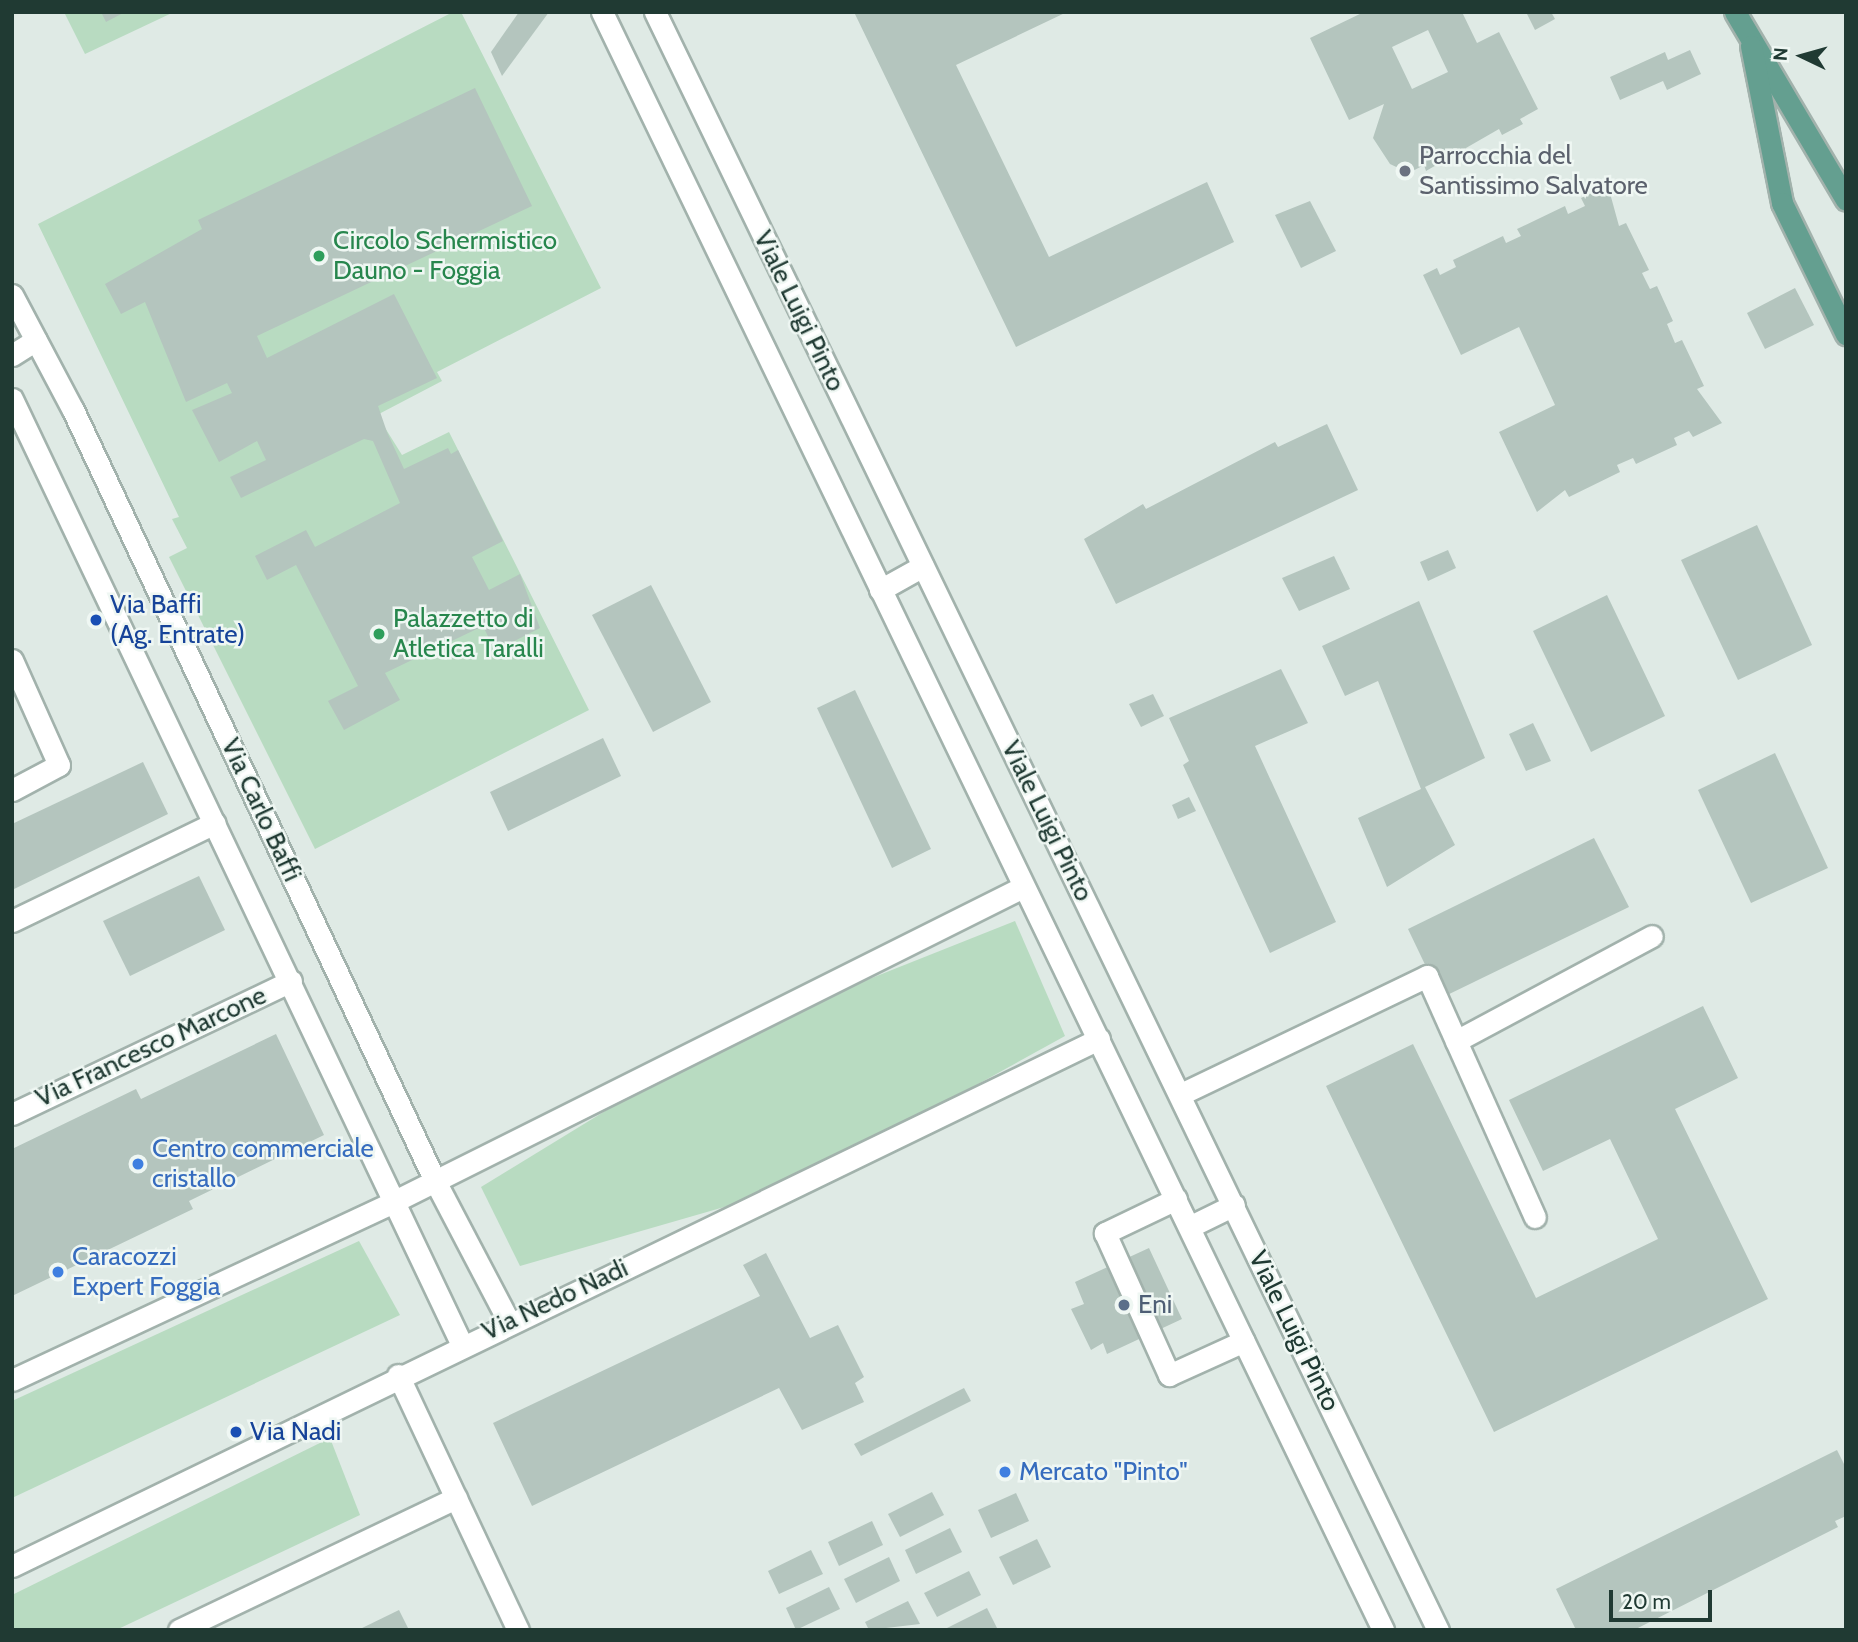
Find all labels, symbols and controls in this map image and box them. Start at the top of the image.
north arrow [1767,21,1837,91]
text: N [1769,46,1793,62]
place label: Parrocchia del Santissimo Salvatore [1419,140,1648,202]
marker: Parrocchia del Santissimo Salvatore [1397,163,1413,179]
place label: Circolo Schermistico Dauno - Foggia [333,225,557,286]
street label: Viale Luigi Pinto [747,226,851,396]
marker: Circolo Schermistico Dauno - Foggia [311,248,327,264]
place label: Via Baffi (Ag. Entrate) [110,589,245,650]
place label: Palazzetto di Atletica Taralli [393,603,544,664]
marker: Via Baffi (Ag. Entrate) [88,612,104,628]
marker: Palazzetto di Atletica Taralli [371,626,387,642]
street label: Via Carlo Baffi [214,733,308,887]
street label: Viale Luigi Pinto [995,736,1099,906]
street label: Via Francesco Marcone [31,980,271,1114]
place label: Centro commerciale cristallo [152,1133,374,1194]
marker: Centro commerciale cristallo [130,1156,146,1172]
place label: Caracozzi Expert Foggia [72,1241,220,1302]
street label: Viale Luigi Pinto [1242,1246,1346,1416]
street label: Via Nedo Nadi [477,1253,633,1347]
marker: Caracozzi Expert Foggia [50,1264,66,1280]
place label: Eni [1138,1289,1172,1321]
marker: Eni [1116,1297,1132,1313]
place label: Via Nadi [250,1416,341,1448]
marker: Via Nadi [228,1424,244,1440]
place label: Mercato "Pinto" [1019,1456,1188,1488]
marker: Mercato "Pinto" [997,1464,1013,1480]
scale bar [1613,1576,1716,1620]
text: 20 m [1622,1589,1671,1614]

